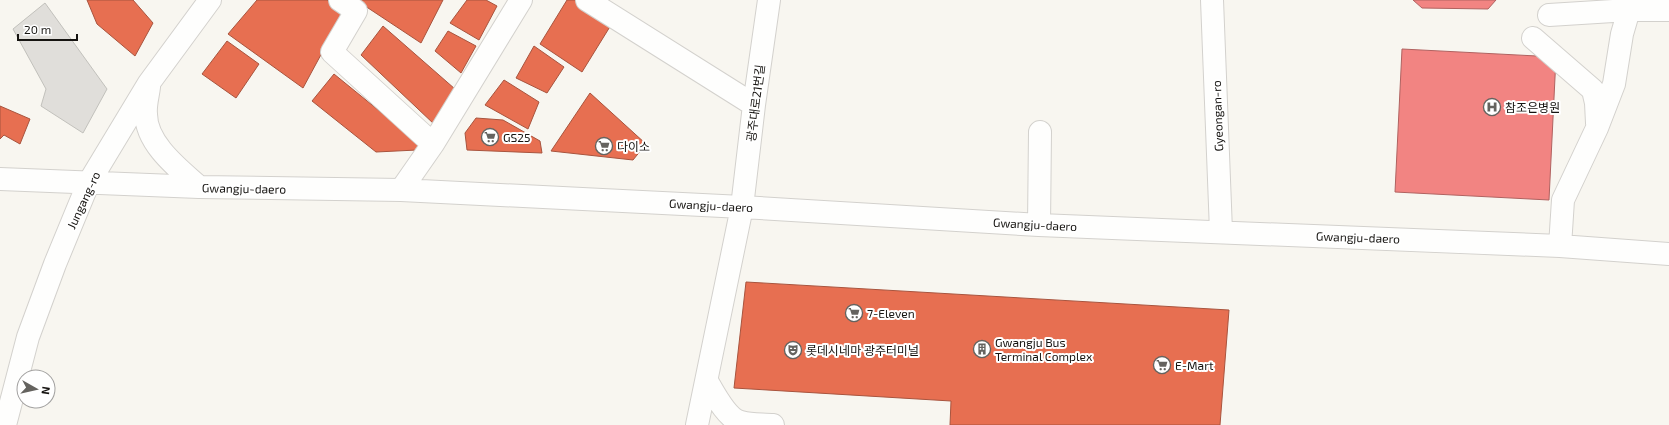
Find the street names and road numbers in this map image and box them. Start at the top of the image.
street label: 광주대로21번길 [743,64,767,142]
street label: Gyeongan-ro [1209,80,1225,152]
street label: Jungang-ro [64,169,102,231]
street label: Gwangju-daero [202,180,286,197]
street label: Gwangju-daero [669,196,754,215]
street label: Gwangju-daero [993,215,1078,234]
street label: Gwangju-daero [1316,229,1401,246]

